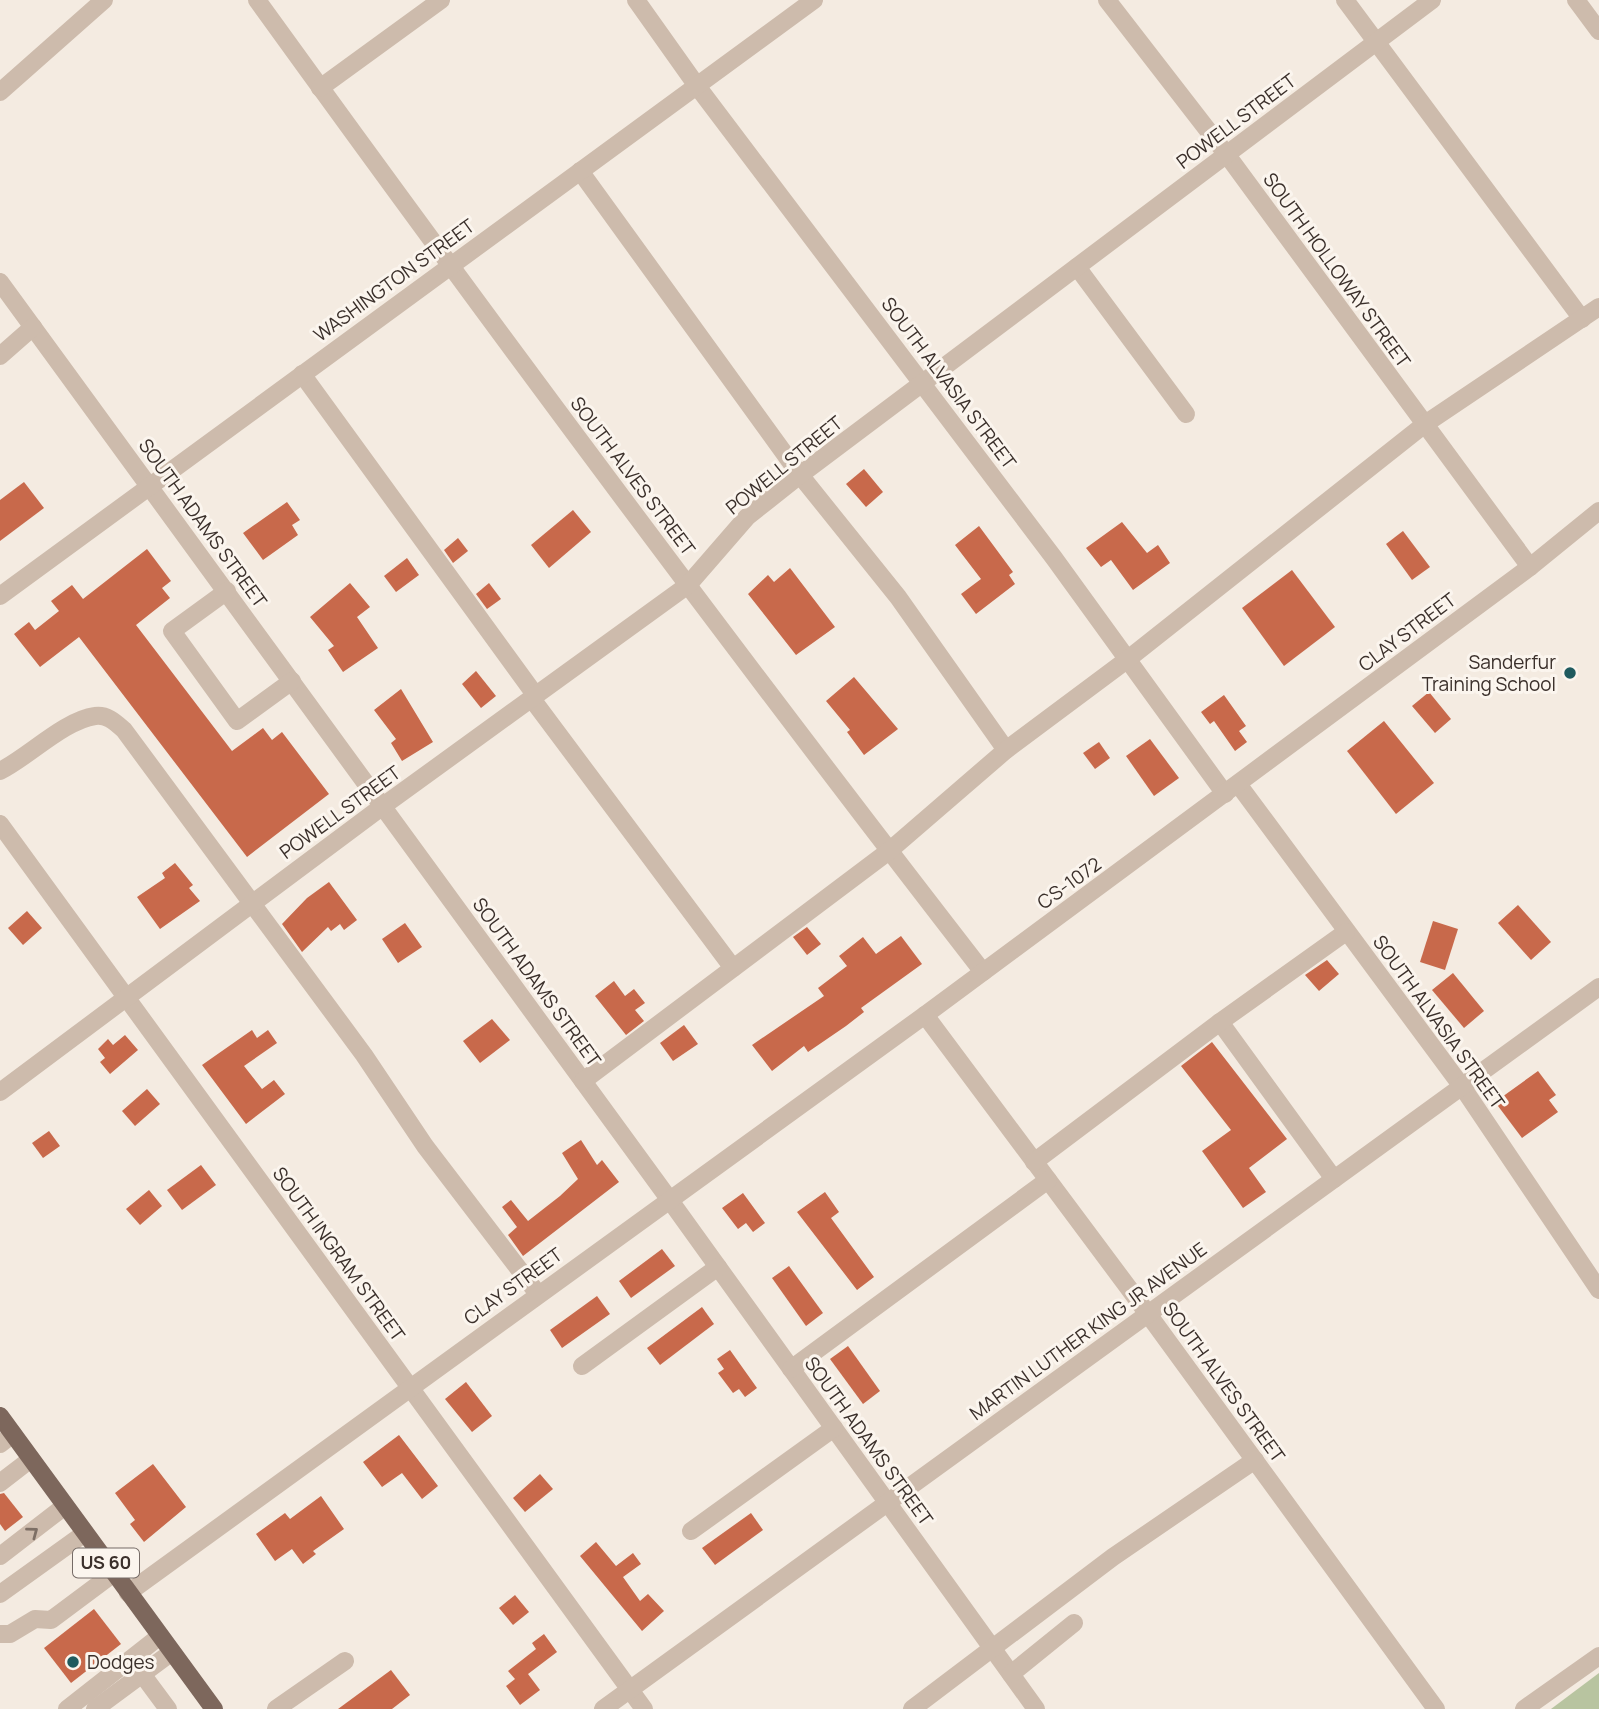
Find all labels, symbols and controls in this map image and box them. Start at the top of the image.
street label: POWELL STREET [1171,67,1302,175]
street label: SOUTH HOLLOWAY STREET [1257,167,1417,373]
street label: WASHINGTON STREET [308,212,480,347]
street label: SOUTH ALVASIA STREET [876,292,1023,475]
street label: SOUTH ALVES STREET [565,391,702,561]
street label: POWELL STREET [720,409,848,520]
street label: SOUTH ADAMS STREET [133,433,274,613]
street label: CLAY STREET [1353,586,1462,677]
place label: Sanderfur Training School [1422,649,1556,697]
marker: Sanderfur Training School [1562,665,1578,681]
street label: POWELL STREET [274,759,406,865]
street label: CS-1072 [1032,851,1106,915]
street label: SOUTH ADAMS STREET [467,892,608,1072]
street label: SOUTH ALVASIA STREET [1367,930,1511,1115]
street label: SOUTH INGRAM STREET [267,1162,411,1347]
street label: MARTIN LUTHER KING JR AVENUE [964,1236,1212,1426]
street label: CLAY STREET [459,1241,568,1331]
street label: SOUTH ALVES STREET [1157,1296,1291,1468]
street label: SOUTH ADAMS STREET [799,1351,940,1531]
one-way arrow [25,1527,38,1540]
road number: US 60 [73,1548,139,1578]
place label: Dodges [87,1649,155,1675]
marker: Dodges [65,1654,81,1670]

